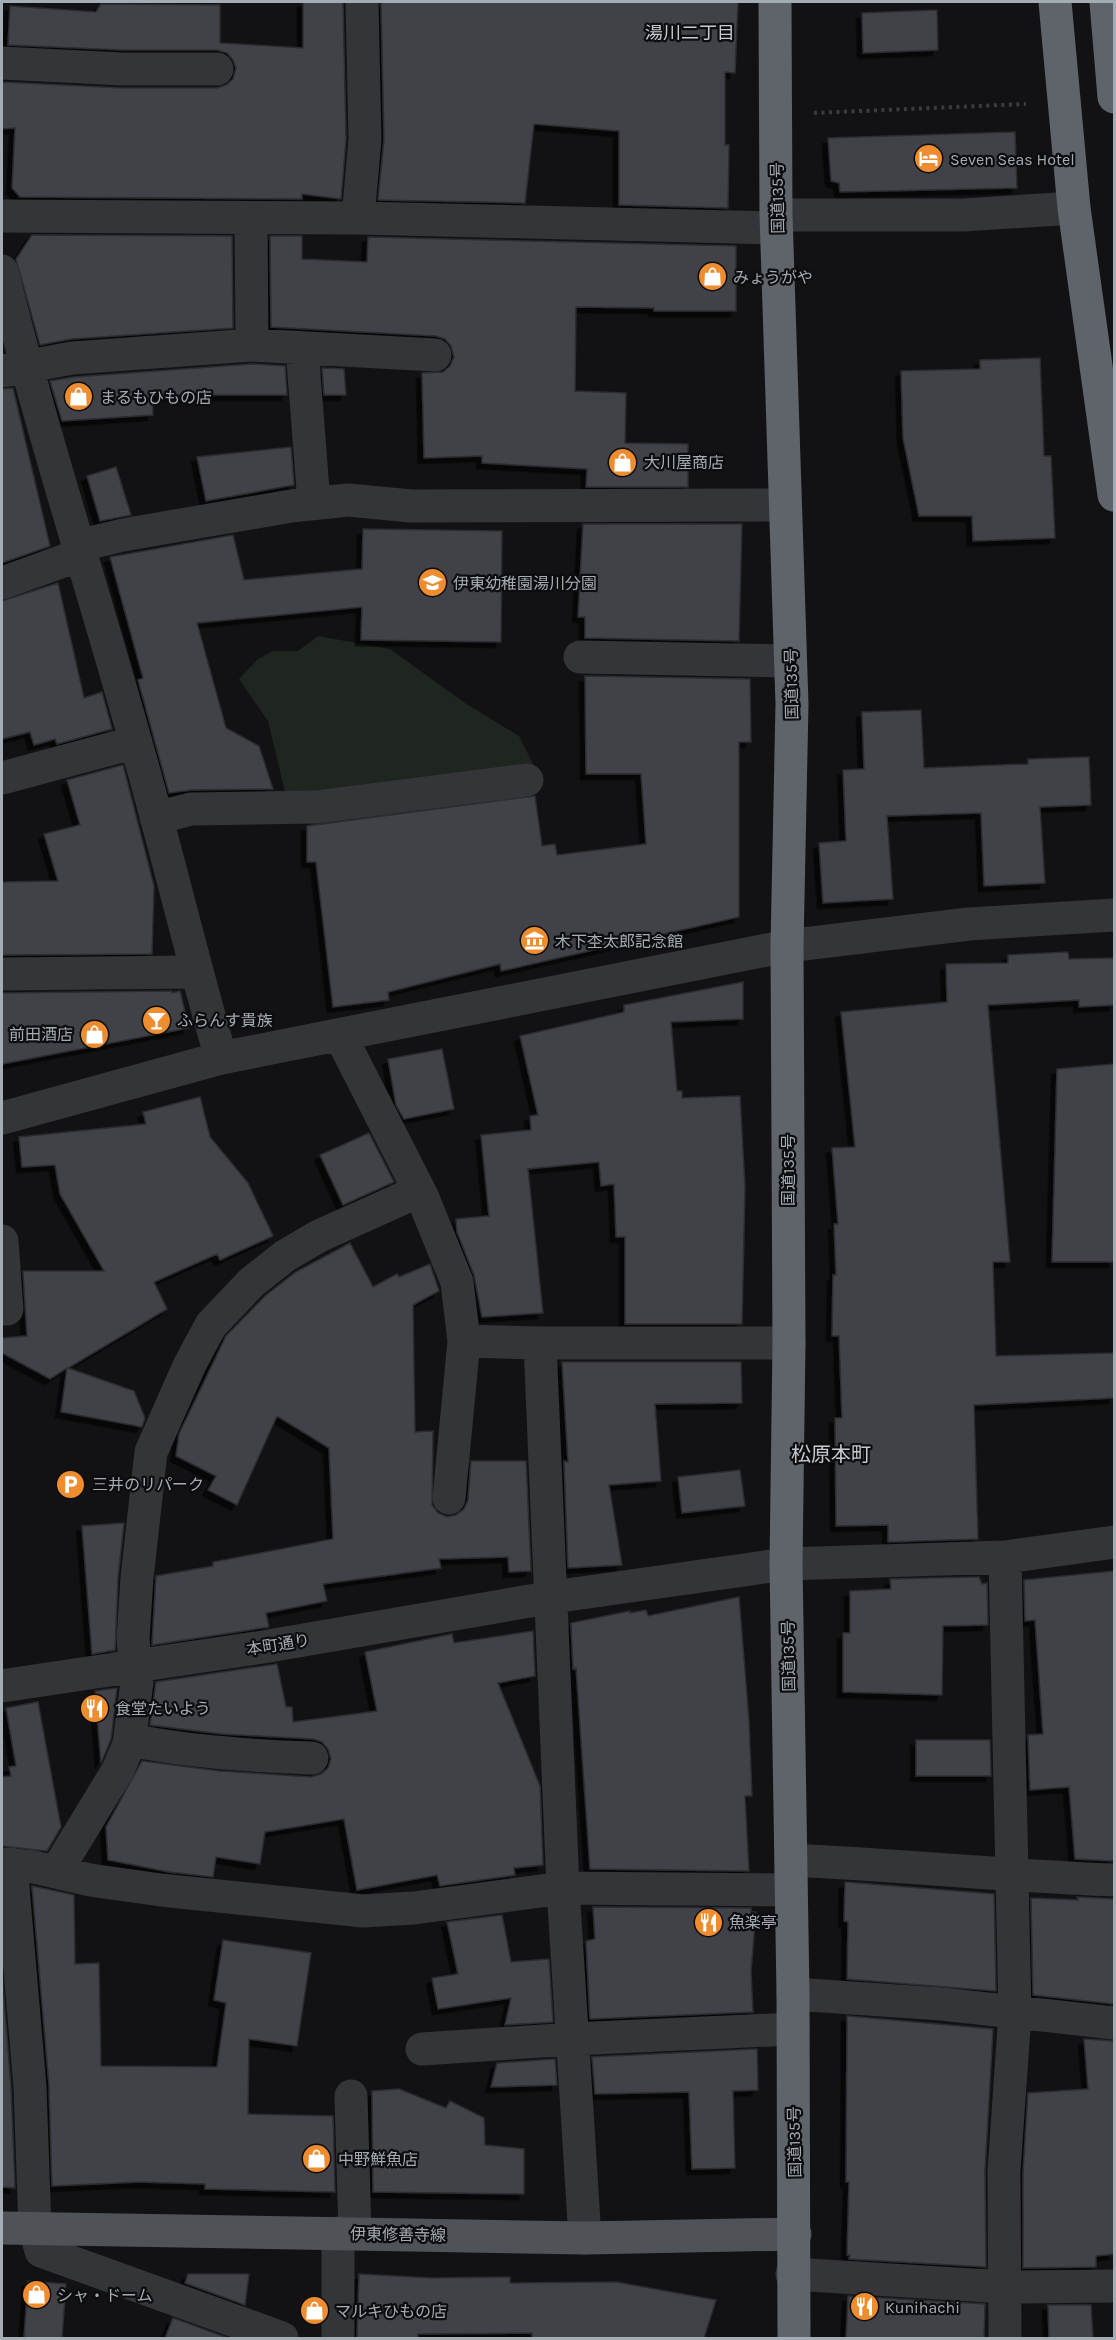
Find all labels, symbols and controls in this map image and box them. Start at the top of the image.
district label: 湯川二丁目 [645,22,735,44]
hotel icon: Seven Seas Hotel [913,143,945,175]
place label: Seven Seas Hotel [950,150,1075,169]
street label: 国道135号 [767,162,788,234]
shop icon: みょうがや [696,261,728,293]
place label: みょうがや [733,268,813,287]
shop icon: まるもひもの店 [63,381,95,413]
place label: まるもひもの店 [100,388,212,407]
shop icon: 大川屋商店 [607,446,639,478]
place label: 大川屋商店 [644,453,724,472]
school or university icon: 伊東幼稚園湯川分園 [416,567,448,599]
place label: 伊東幼稚園湯川分園 [453,574,597,593]
street label: 国道135号 [781,648,802,720]
museum icon: 木下杢太郎記念館 [518,925,550,957]
place label: 木下杢太郎記念館 [555,932,683,951]
bar icon: ふらんす貴族 [140,1004,172,1036]
place label: ふらんす貴族 [177,1011,273,1030]
shop icon: 前田酒店 [78,1018,110,1050]
place label: 前田酒店 [9,1025,73,1044]
street label: 国道135号 [779,1134,798,1206]
district label: 松原本町 [791,1443,871,1466]
parking icon: 三井のリパーク [55,1468,87,1500]
place label: 三井のリパーク [92,1475,204,1494]
street label: 国道135号 [778,1620,799,1692]
street label: 本町通り [245,1630,311,1659]
restaurant icon: 食堂たいよう [78,1692,110,1724]
place label: 食堂たいよう [115,1699,211,1718]
restaurant icon: 魚楽亭 [692,1906,724,1938]
place label: 魚楽亭 [729,1913,777,1932]
street label: 国道135号 [784,2106,805,2178]
shop icon: 中野鮮魚店 [301,2143,333,2175]
place label: 中野鮮魚店 [338,2150,418,2169]
street label: 伊東修善寺線 [350,2224,446,2245]
shop icon: シャ・ドーム [20,2279,52,2311]
place label: シャ・ドーム [57,2286,153,2305]
restaurant icon: Kunihachi [848,2291,880,2323]
shop icon: マルキひもの店 [298,2295,330,2327]
place label: Kunihachi [885,2298,960,2317]
place label: マルキひもの店 [335,2302,447,2321]

